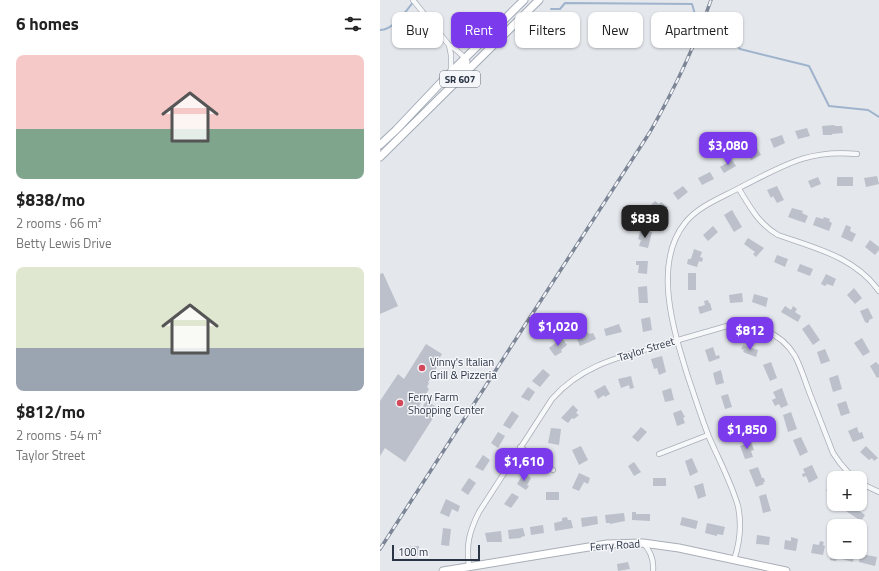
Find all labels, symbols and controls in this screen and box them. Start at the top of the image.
text: 6 homes [16,11,79,37]
chip: Buy [392,12,443,48]
chip: Rent [451,12,507,48]
chip: Filters [515,12,580,48]
chip: New [588,12,643,48]
chip: Apartment [651,12,743,48]
icon: filters [342,13,364,35]
road number: SR 607 [440,71,480,87]
icon: home [154,81,226,153]
pin: $3,080 [695,132,761,166]
text: $3,080 [708,135,748,155]
text: $838/mo [16,187,85,213]
pin: $838 [621,205,669,239]
text: $838 [630,208,660,228]
text: 2 rooms · 66 m² [16,213,102,233]
text: Betty Lewis Drive [16,233,112,253]
icon: home [154,293,226,365]
pin: $1,020 [525,313,591,347]
text: $1,020 [538,316,578,336]
pin: $812 [726,317,774,351]
text: $812 [735,320,765,340]
street label: Taylor Street [616,333,676,365]
place label: Vinny's Italian Grill & Pizzeria [430,354,497,383]
marker: Vinny's Italian Grill & Pizzeria [417,363,427,373]
place label: Ferry Farm Shopping Center [408,389,484,418]
marker: Ferry Farm Shopping Center [395,398,405,408]
text: $812/mo [16,399,85,425]
pin: $1,850 [714,416,780,450]
text: $1,850 [727,419,767,439]
text: 2 rooms · 54 m² [16,425,102,445]
text: Taylor Street [16,445,85,465]
pin: $1,610 [491,448,557,482]
text: $1,610 [504,451,544,471]
map controls [827,471,867,559]
button: + [827,471,867,511]
button: − [827,519,867,559]
street label: Ferry Road [589,535,641,555]
scale bar [392,543,480,562]
text: 100 m [398,544,428,560]

